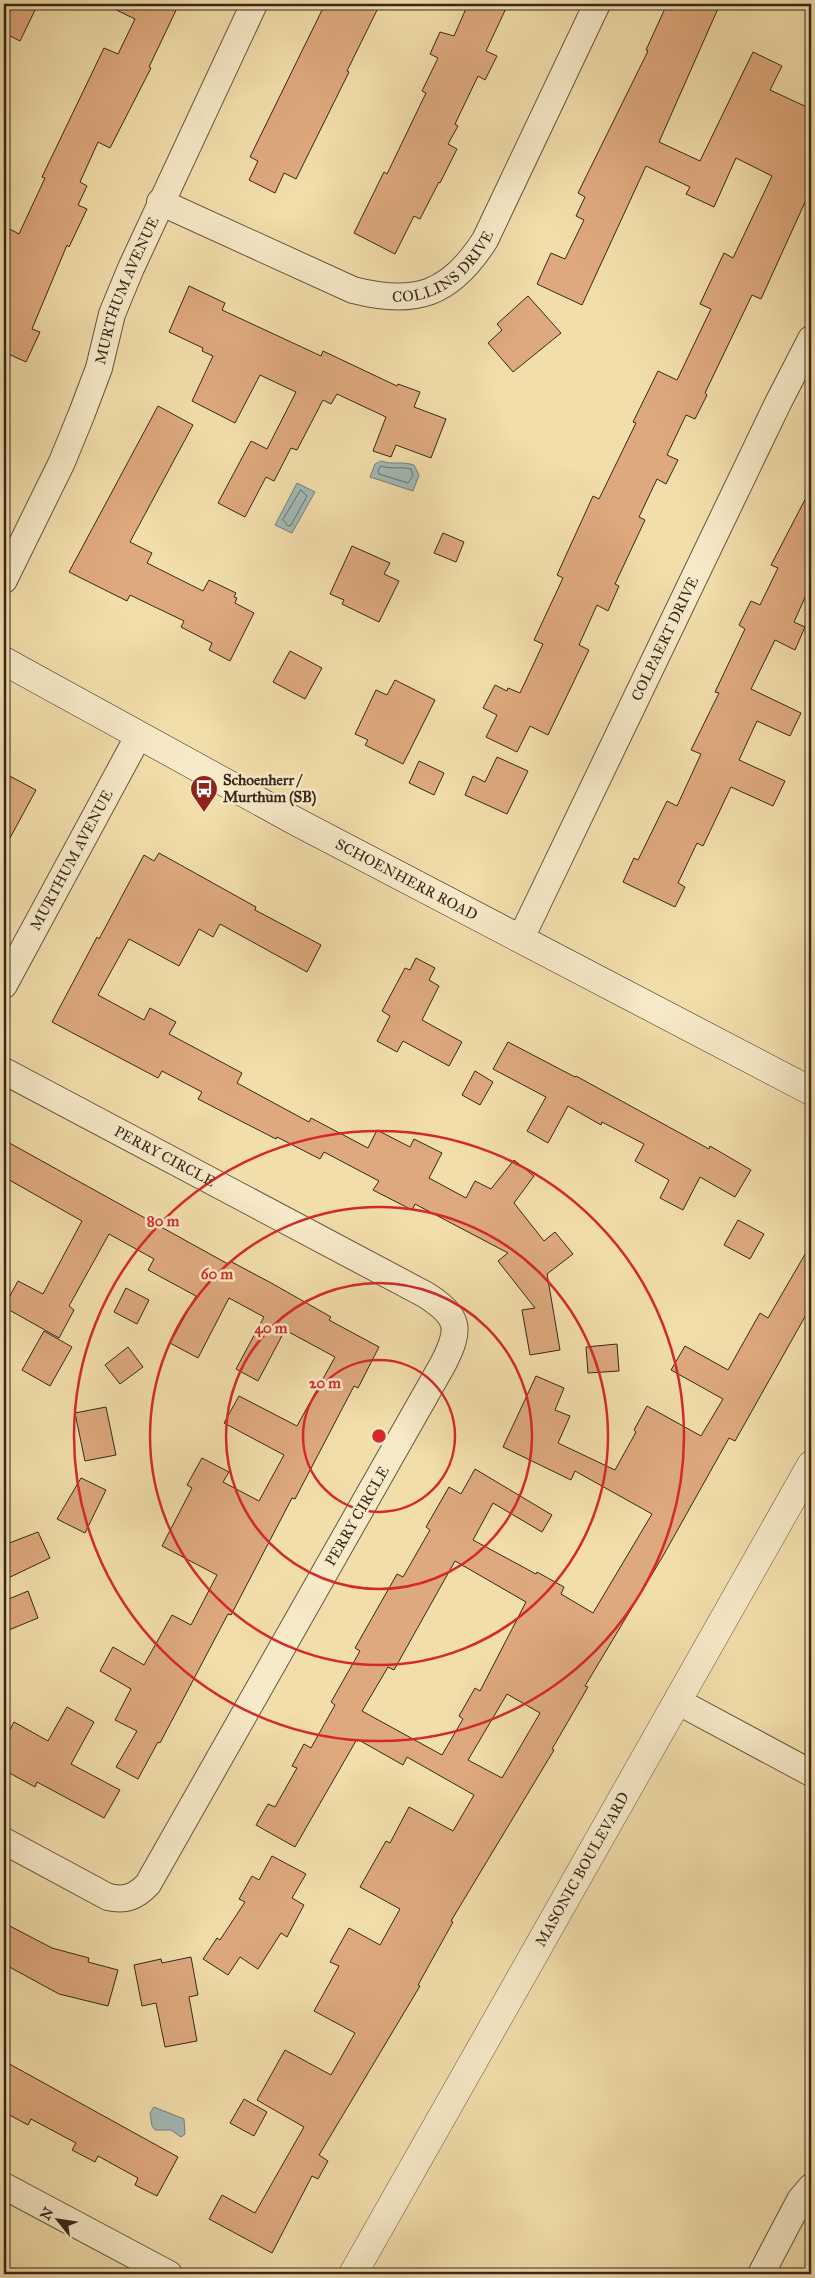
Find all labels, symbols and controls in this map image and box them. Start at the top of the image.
street label: MURTHUM AVENUE [91,214,163,366]
street label: COLLINS DRIVE [392,227,497,306]
street label: COLPAERT DRIVE [627,574,702,704]
place label: Schoenherr / Murthum (SB) [223,771,316,807]
bus stop icon: Schoenherr / Murthum (SB) [189,774,219,813]
street label: MURTHUM AVENUE [26,787,117,933]
street label: SCHOENHERR ROAD [332,835,481,924]
street label: PERRY CIRCLE [111,1122,219,1191]
text: 80 m [147,1212,180,1230]
text: 60 m [201,1265,234,1283]
text: 40 m [255,1319,288,1338]
text: 20 m [309,1374,341,1392]
centre of rings [370,1427,388,1445]
street label: PERRY CIRCLE [321,1463,393,1569]
street label: MASONIC BOULEVARD [531,1789,633,1950]
north arrow [32,2196,82,2246]
text: N [37,2204,58,2223]

